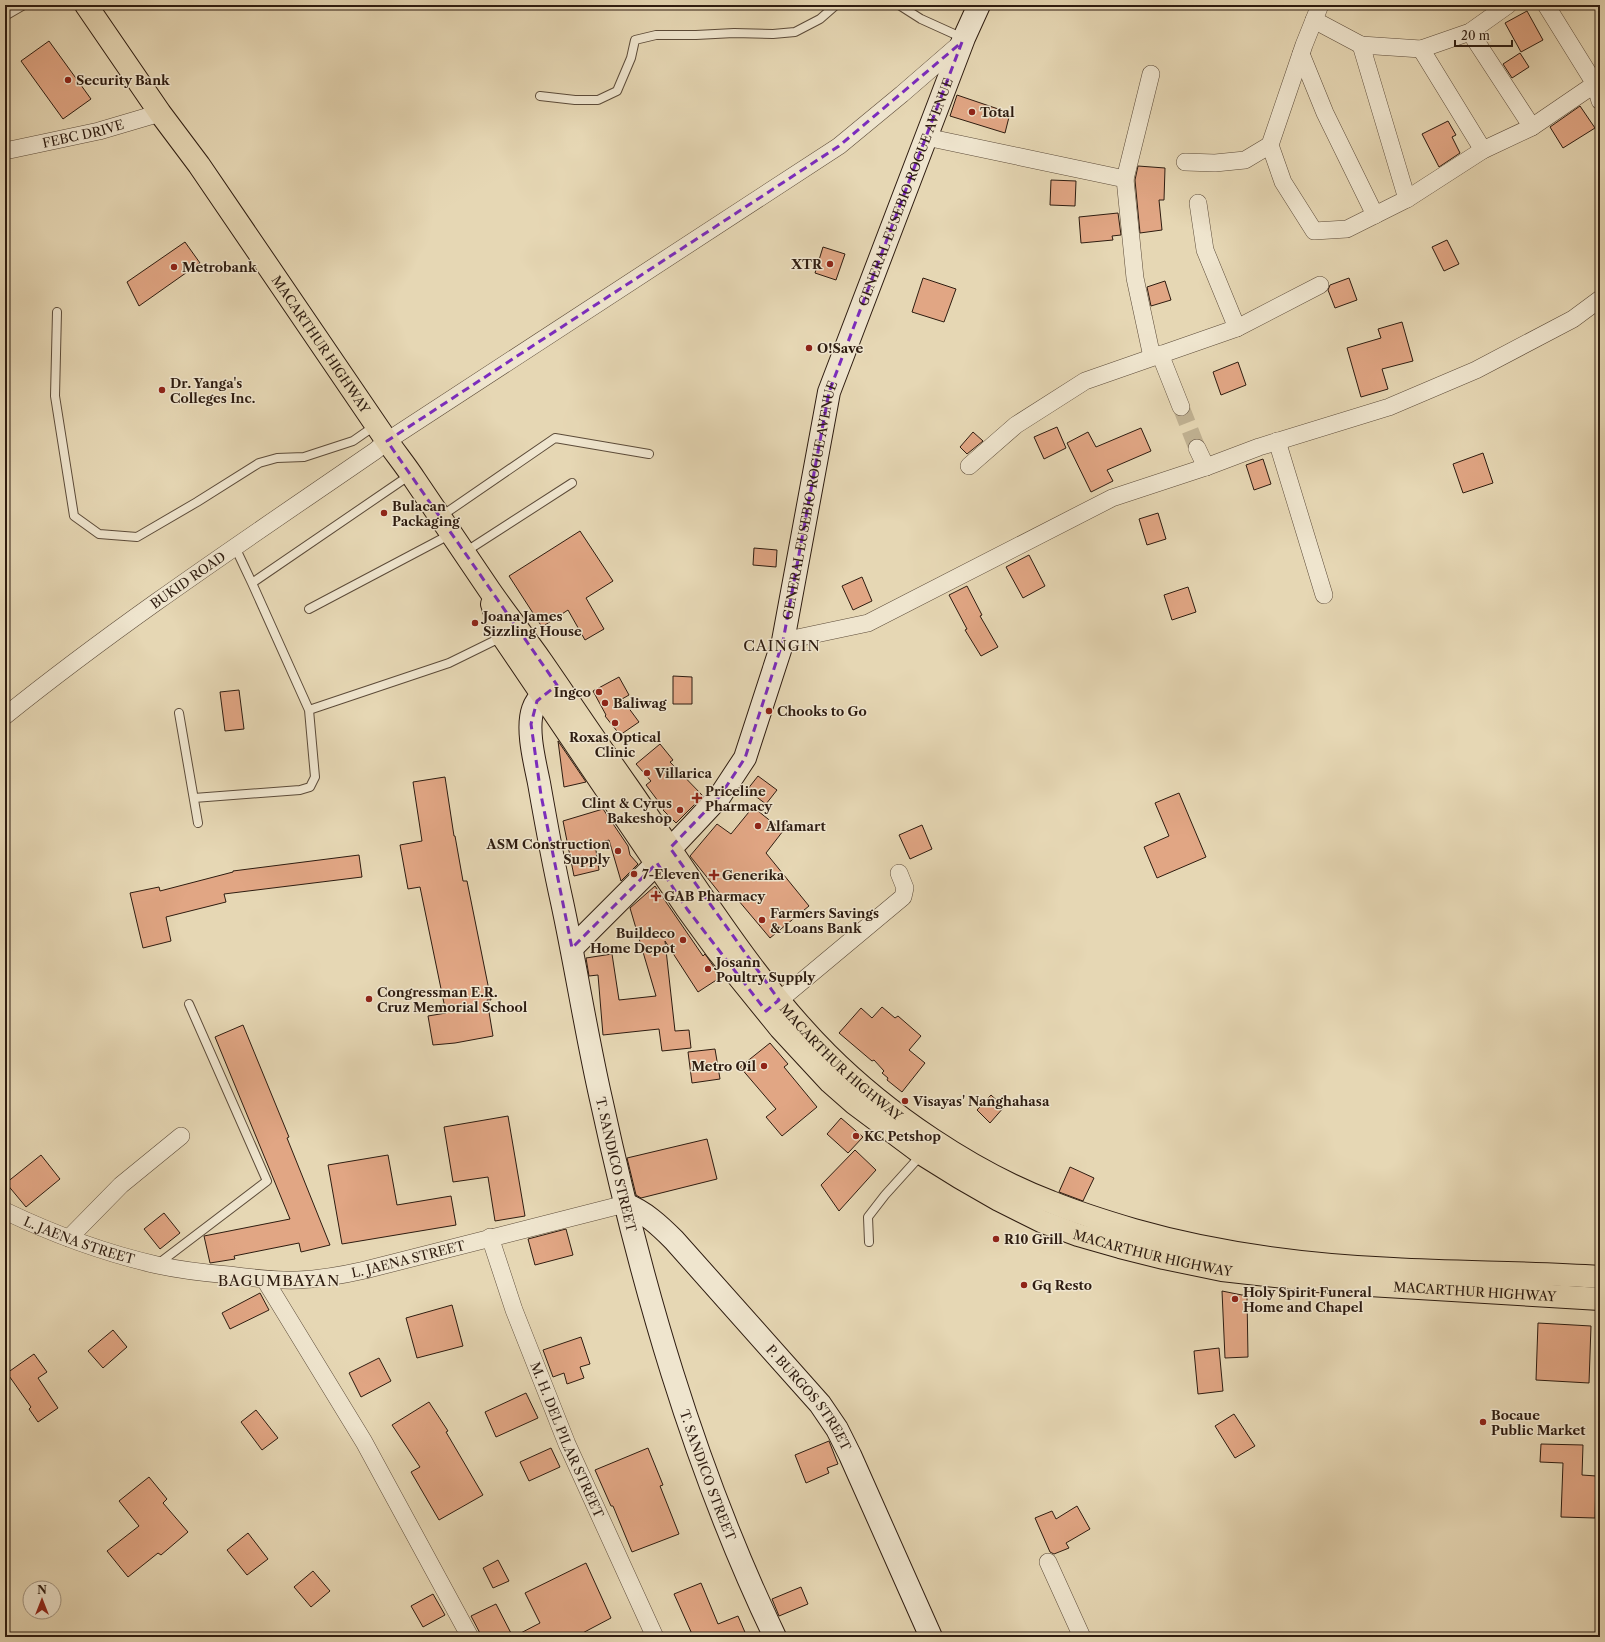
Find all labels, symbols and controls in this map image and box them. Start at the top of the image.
scale bar [1455,22,1512,48]
text: 20 m [1461,28,1490,43]
place label: Security Bank [76,72,170,88]
marker: Security Bank [63,75,73,85]
street label: GENERAL EUSEBIO ROGUE AVENUE [855,75,956,308]
place label: Total [980,104,1015,120]
marker: Total [967,107,977,117]
street label: FEBC DRIVE [41,116,126,151]
place label: XTR [790,256,823,272]
place label: Metrobank [182,259,257,275]
marker: XTR [825,259,835,269]
marker: Metrobank [169,262,179,272]
street label: MACARTHUR HIGHWAY [269,272,374,417]
place label: O!Save [817,340,864,356]
marker: O!Save [804,343,814,353]
place label: Dr. Yanga's Colleges Inc. [170,375,255,406]
street label: GENERAL EUSEBIO ROGUE AVENUE [779,378,841,621]
marker: Dr. Yanga's Colleges Inc. [157,385,167,395]
place label: Bulacan Packaging [392,498,460,529]
marker: Bulacan Packaging [379,508,389,518]
street label: BUKID ROAD [147,548,228,612]
place label: Joana James Sizzling House [481,608,582,639]
marker: Joana James Sizzling House [470,618,480,628]
district label: CAINGIN [743,636,821,655]
place label: Ingco [554,684,591,700]
marker: Ingco [594,687,604,697]
place label: Baliwag [613,695,667,711]
marker: Baliwag [600,698,610,708]
place label: Chooks to Go [777,703,867,719]
marker: Chooks to Go [764,706,774,716]
marker: Roxas Optical Clinic [610,718,620,728]
place label: Roxas Optical Clinic [569,729,661,760]
place label: Villarica [654,765,712,781]
marker: Villarica [642,768,652,778]
place label: Priceline Pharmacy [705,783,773,814]
marker: Priceline Pharmacy [692,793,702,803]
place label: Clint & Cyrus Bakeshop [582,795,672,826]
marker: Clint & Cyrus Bakeshop [675,805,685,815]
place label: Alfamart [765,818,826,834]
marker: Alfamart [753,821,763,831]
place label: ASM Construction Supply [486,836,611,867]
marker: ASM Construction Supply [613,846,623,856]
place label: 7-Eleven [642,866,700,882]
place label: Generika [722,867,785,883]
marker: 7-Eleven [629,869,639,879]
marker: Generika [709,870,719,880]
place label: GAB Pharmacy [664,888,766,904]
marker: GAB Pharmacy [651,891,661,901]
place label: Farmers Savings & Loans Bank [770,905,879,936]
marker: Farmers Savings & Loans Bank [757,915,767,925]
place label: Buildeco Home Depot [590,925,676,956]
marker: Buildeco Home Depot [678,935,688,945]
place label: Josann Poultry Supply [714,954,816,985]
marker: Josann Poultry Supply [703,964,713,974]
place label: Congressman E.R. Cruz Memorial School [377,984,528,1015]
marker: Congressman E.R. Cruz Memorial School [364,994,374,1004]
street label: MACARTHUR HIGHWAY [777,1000,906,1124]
place label: Metro Oil [691,1058,756,1074]
marker: Metro Oil [759,1061,769,1071]
place label: Visayas' Nanghahasa [912,1093,1050,1109]
street label: T. SANDICO STREET [593,1096,640,1234]
marker: Visayas' Nanghahasa [900,1096,910,1106]
place label: KC Petshop [864,1128,941,1144]
marker: KC Petshop [851,1131,861,1141]
street label: L. JAENA STREET [21,1213,137,1267]
street label: MACARTHUR HIGHWAY [1071,1226,1234,1279]
place label: R10 Grill [1004,1231,1063,1247]
marker: R10 Grill [991,1234,1001,1244]
street label: L. JAENA STREET [350,1237,467,1281]
district label: BAGUMBAYAN [218,1271,340,1290]
place label: Gq Resto [1032,1277,1092,1293]
street label: MACARTHUR HIGHWAY [1393,1278,1558,1304]
marker: Gq Resto [1019,1280,1029,1290]
place label: Holy Spirit Funeral Home and Chapel [1243,1284,1372,1315]
marker: Holy Spirit Funeral Home and Chapel [1230,1294,1240,1304]
street label: P. BURGOS STREET [763,1341,855,1453]
street label: M. H. DEL PILAR STREET [527,1359,608,1520]
place label: Bocaue Public Market [1491,1407,1586,1438]
street label: T. SANDICO STREET [677,1408,739,1543]
marker: Bocaue Public Market [1478,1417,1488,1427]
north arrow [22,1580,62,1620]
text: N [37,1583,47,1597]

